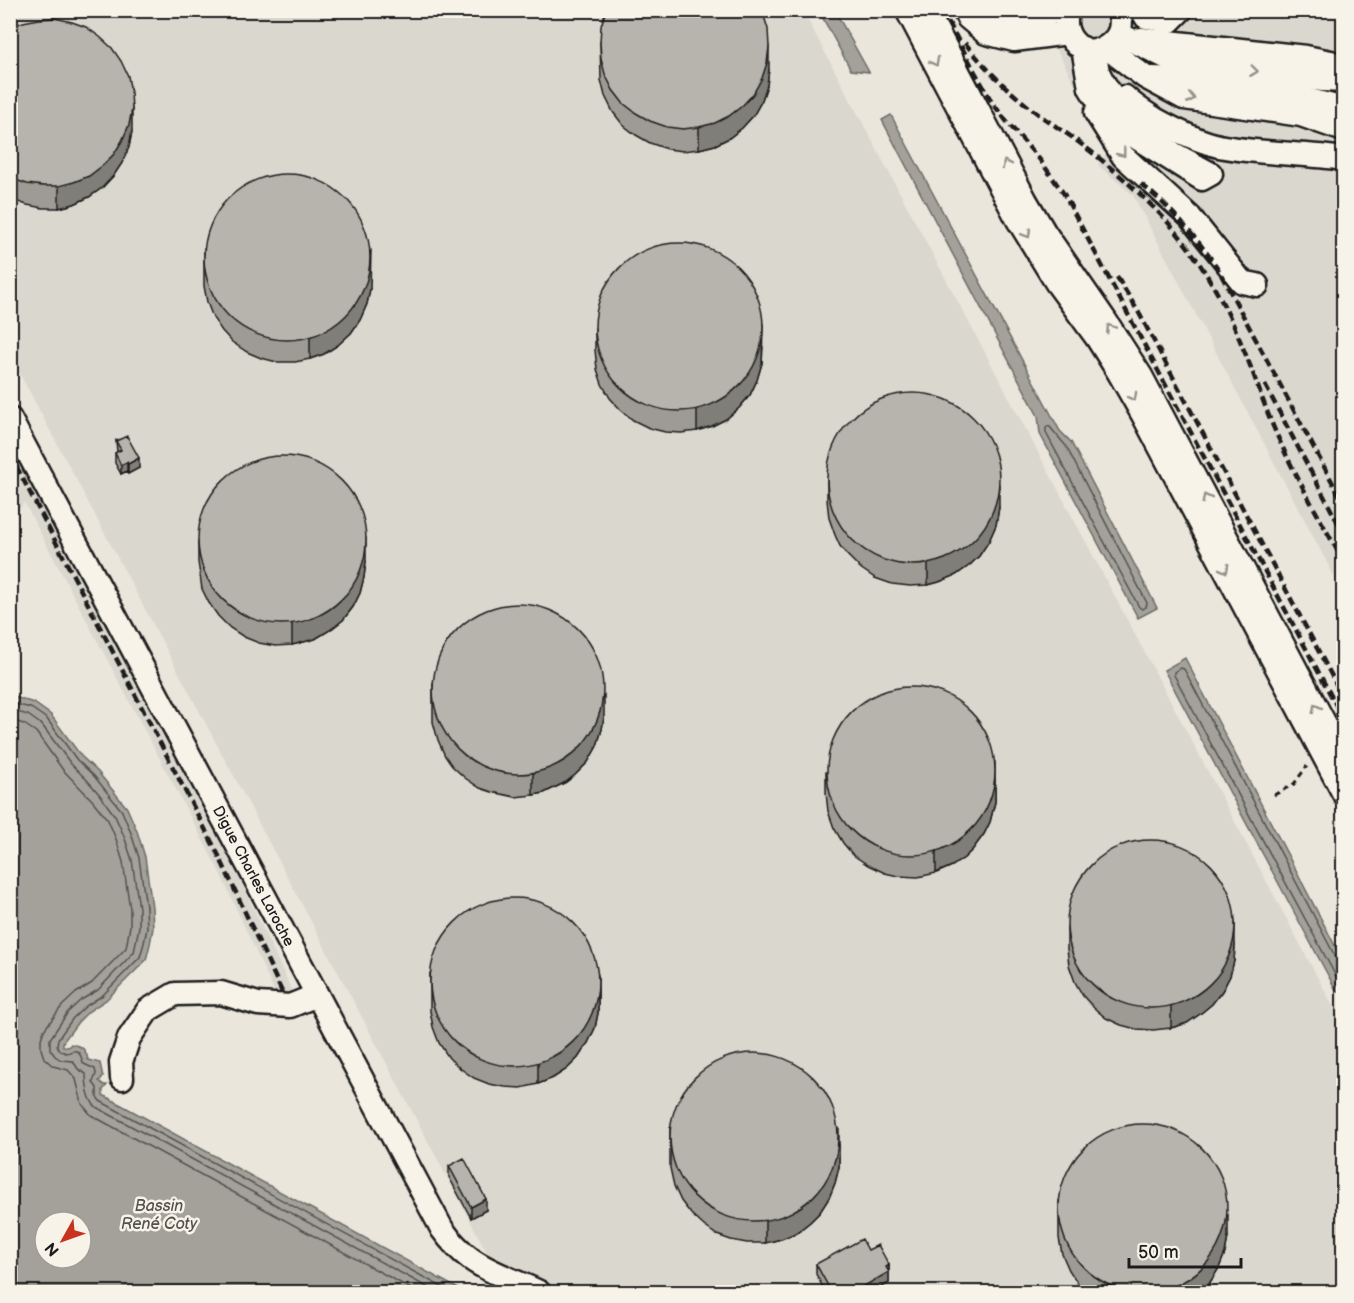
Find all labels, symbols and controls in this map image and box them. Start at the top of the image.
one-way arrow [928,56,939,67]
one-way arrow [1250,64,1259,77]
one-way arrow [1186,91,1196,104]
one-way arrow [1115,146,1126,157]
one-way arrow [1002,159,1014,170]
one-way arrow [1019,228,1031,238]
one-way arrow [1106,324,1118,334]
one-way arrow [1126,391,1137,401]
one-way arrow [1202,494,1213,504]
one-way arrow [1218,563,1229,574]
one-way arrow [1312,704,1323,714]
street label: Digue Charles Laroche [208,803,299,950]
water label: Bassin René Coty [121,1197,198,1234]
north arrow [33,1210,93,1270]
scale bar [1129,1231,1242,1269]
text: N [42,1238,64,1259]
text: 50 m [1138,1242,1179,1263]

